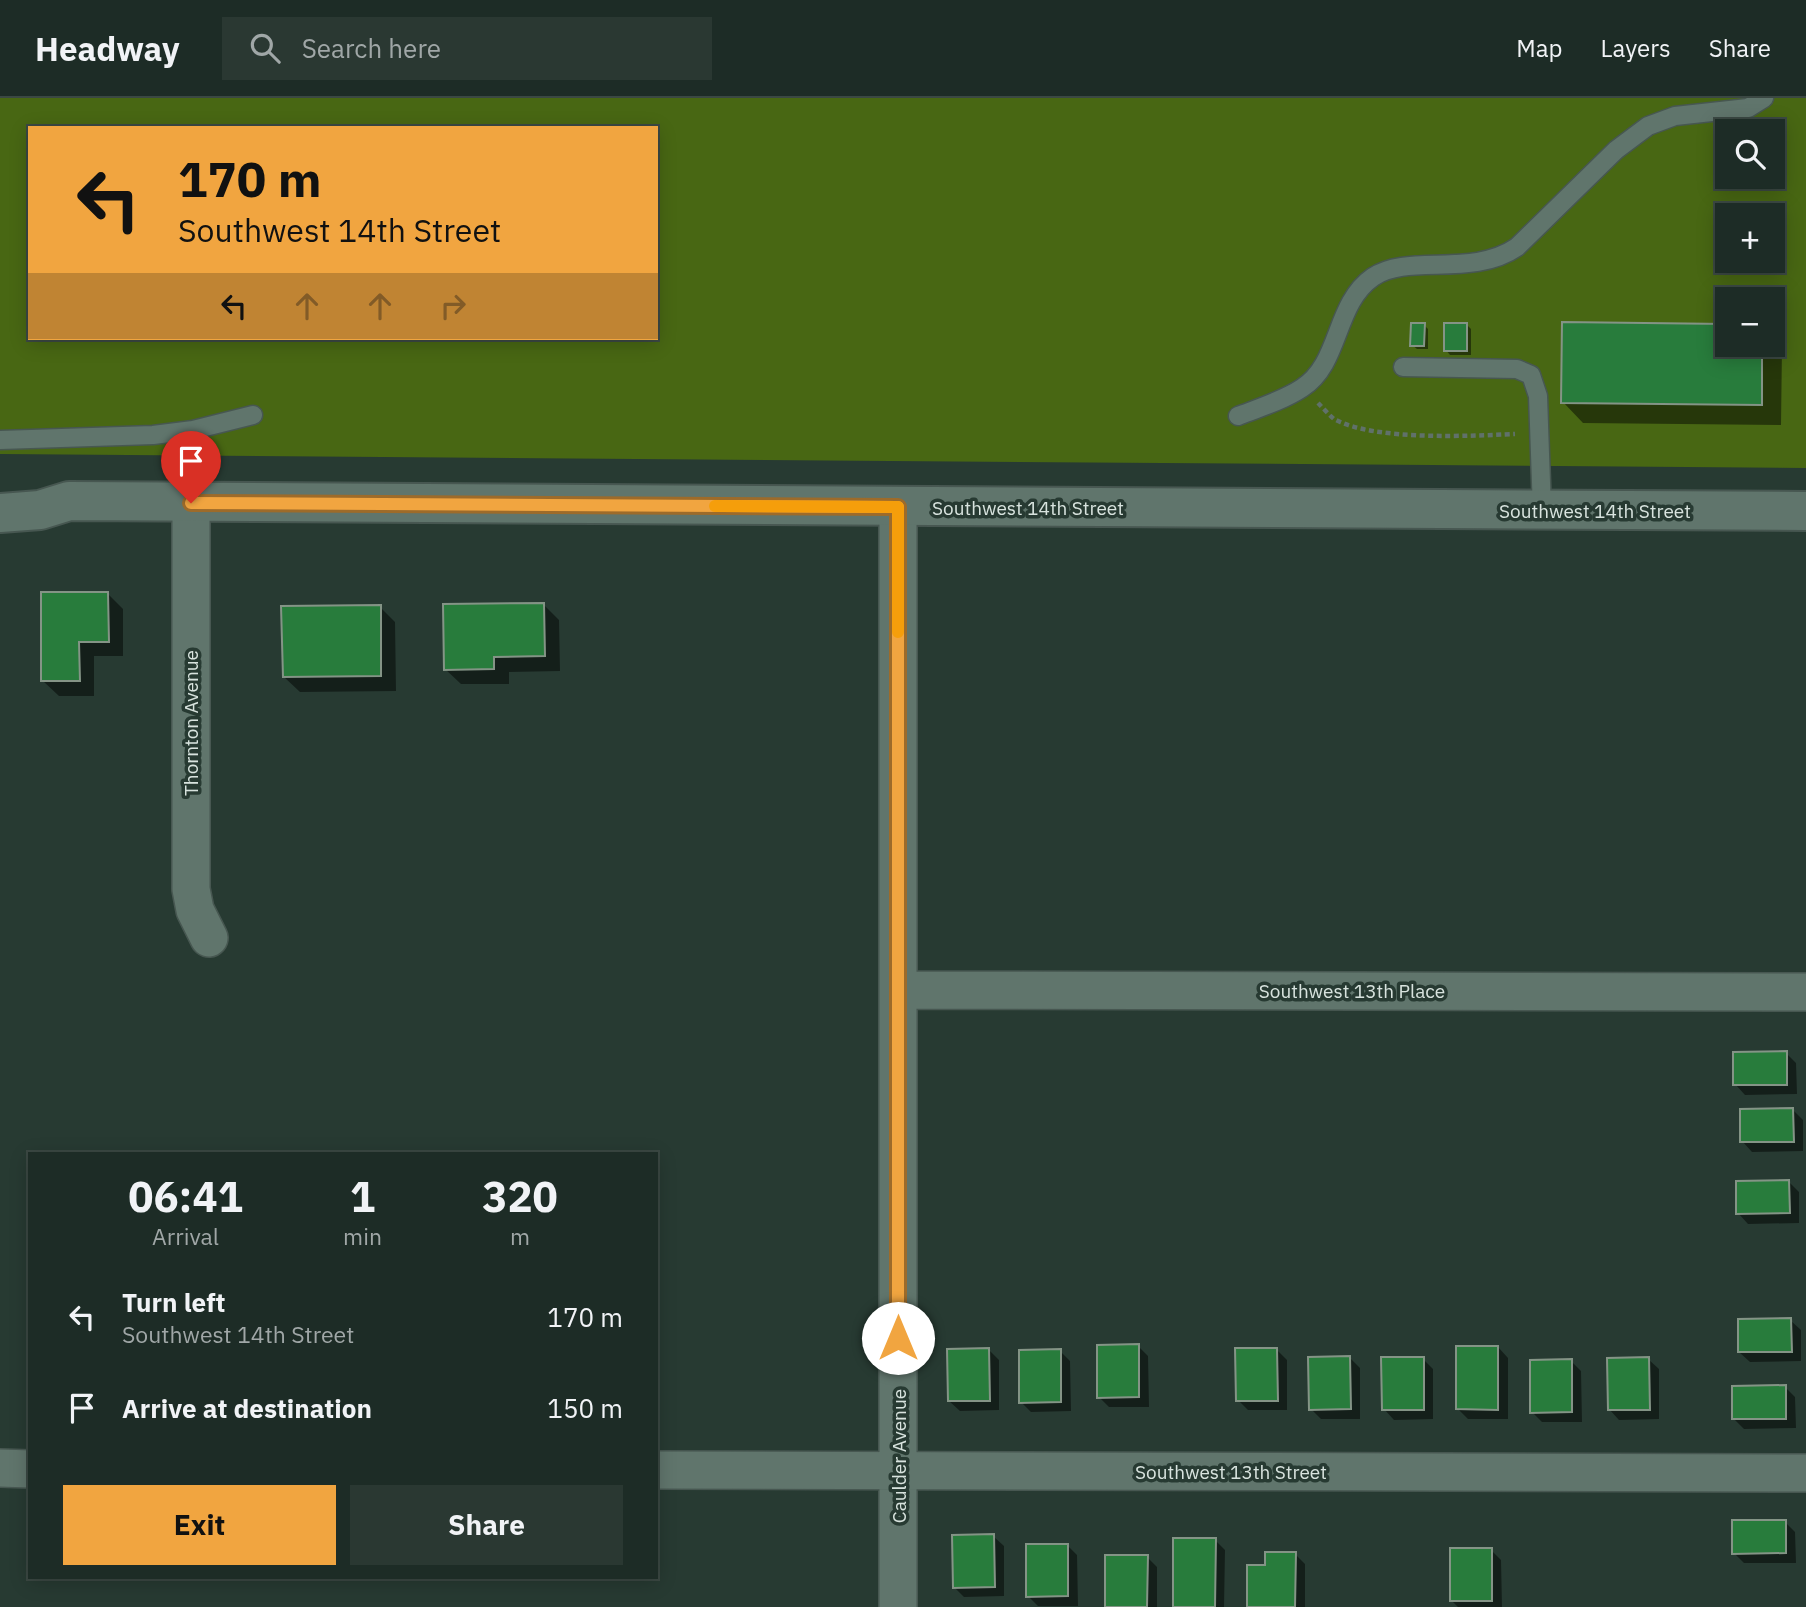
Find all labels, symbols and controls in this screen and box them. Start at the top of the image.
search box [222,17,712,80]
text: Headway [35,27,180,70]
icon: search [246,29,284,67]
text: Search here [302,31,441,65]
text: Map [1516,32,1563,64]
text: Layers [1601,32,1671,64]
text: Share [1709,32,1771,64]
map controls [1715,119,1785,357]
button: search [1715,119,1785,189]
text: 170 m [178,147,322,210]
icon: left [63,154,154,245]
button: + [1715,203,1785,273]
text: Southwest 14th Street [178,209,501,251]
icon: left [215,287,253,325]
icon: ahead [288,287,326,325]
icon: ahead [361,287,399,325]
icon: right [434,287,472,325]
button: − [1715,287,1785,357]
pin [161,431,221,503]
icon: arrive [172,442,210,480]
street label: Southwest 14th Street [932,496,1124,520]
street label: Southwest 14th Street [1499,499,1691,523]
street label: Thornton Avenue [179,650,203,796]
street label: Southwest 13th Place [1259,979,1445,1003]
text: 06:41 [128,1169,243,1224]
text: 1 [350,1169,375,1224]
text: 320 [482,1169,558,1224]
text: Arrival [152,1221,219,1251]
text: min [343,1221,382,1251]
text: m [510,1221,530,1251]
text: Turn left [122,1285,225,1319]
icon: left [63,1298,101,1336]
text: 170 m [547,1300,623,1334]
position arrow [861,1301,935,1375]
text: Southwest 14th Street [122,1319,354,1349]
icon: arrive [63,1389,101,1427]
street label: Caulder Avenue [887,1389,911,1523]
text: Arrive at destination [122,1391,372,1425]
text: 150 m [547,1391,623,1425]
street label: Southwest 13th Street [1135,1460,1327,1484]
button: Exit [63,1485,336,1565]
button: Share [350,1485,623,1565]

